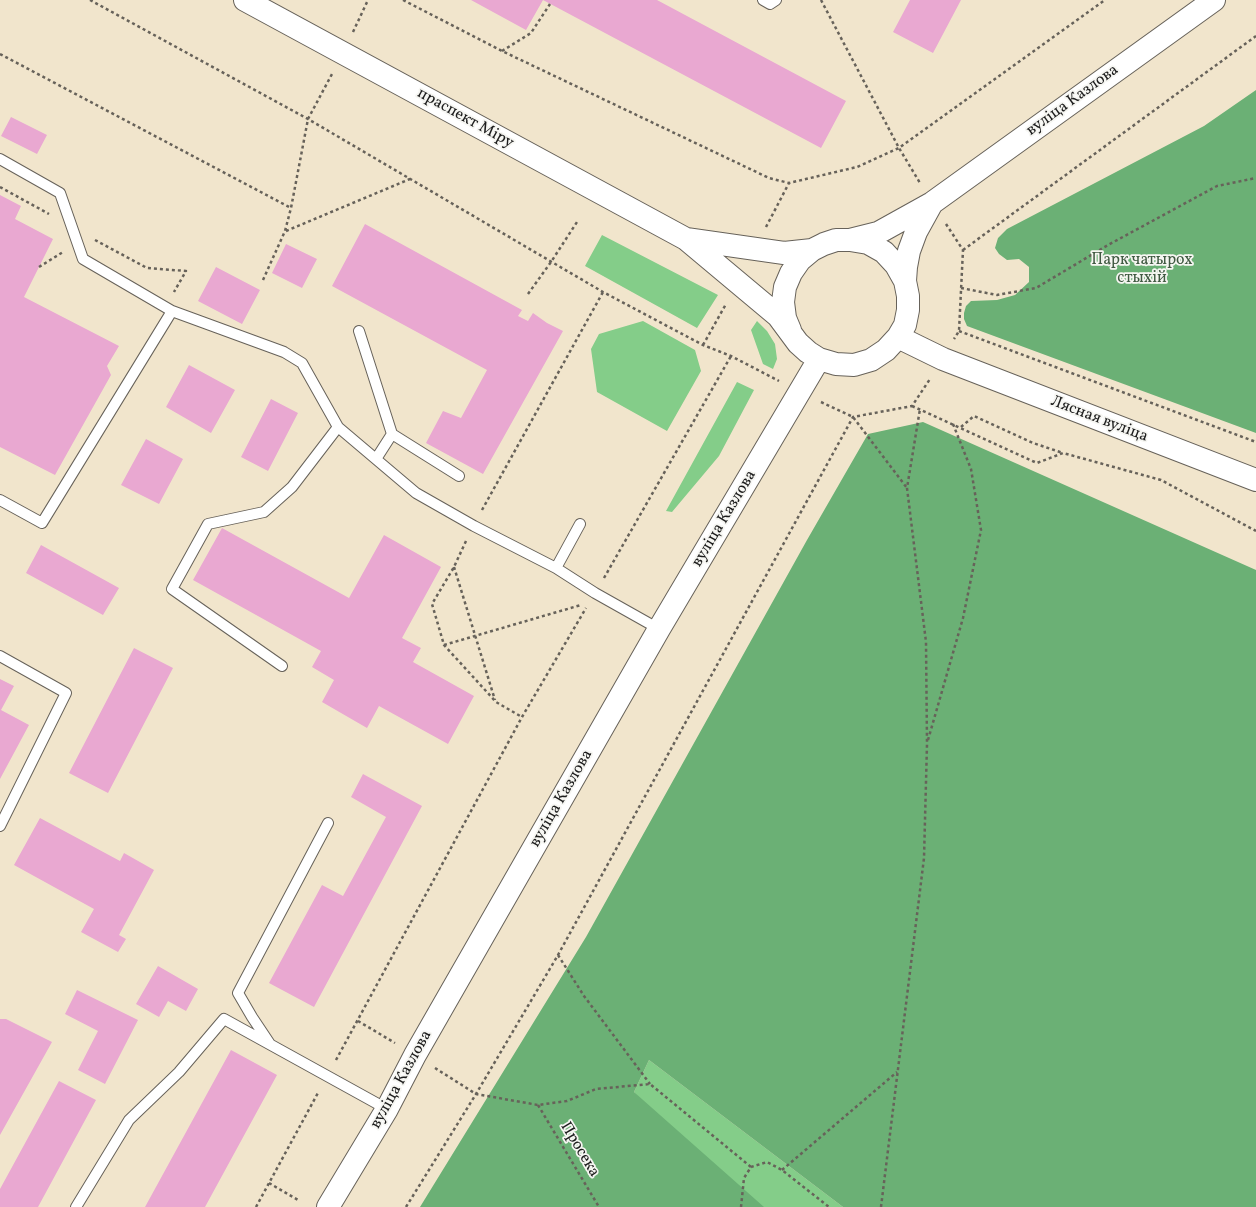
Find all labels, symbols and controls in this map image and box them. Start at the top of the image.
street label: вуліца Казлова [1023,61,1123,141]
street label: праспект Міру [413,85,517,153]
park label: Парк чатырох стыхій [1091,251,1193,289]
street label: Лясная вуліца [1048,393,1150,447]
street label: вуліца Казлова [689,467,761,571]
street label: вуліца Казлова [526,747,598,851]
street label: вуліца Казлова [367,1028,437,1132]
street label: Просека [555,1119,603,1181]

